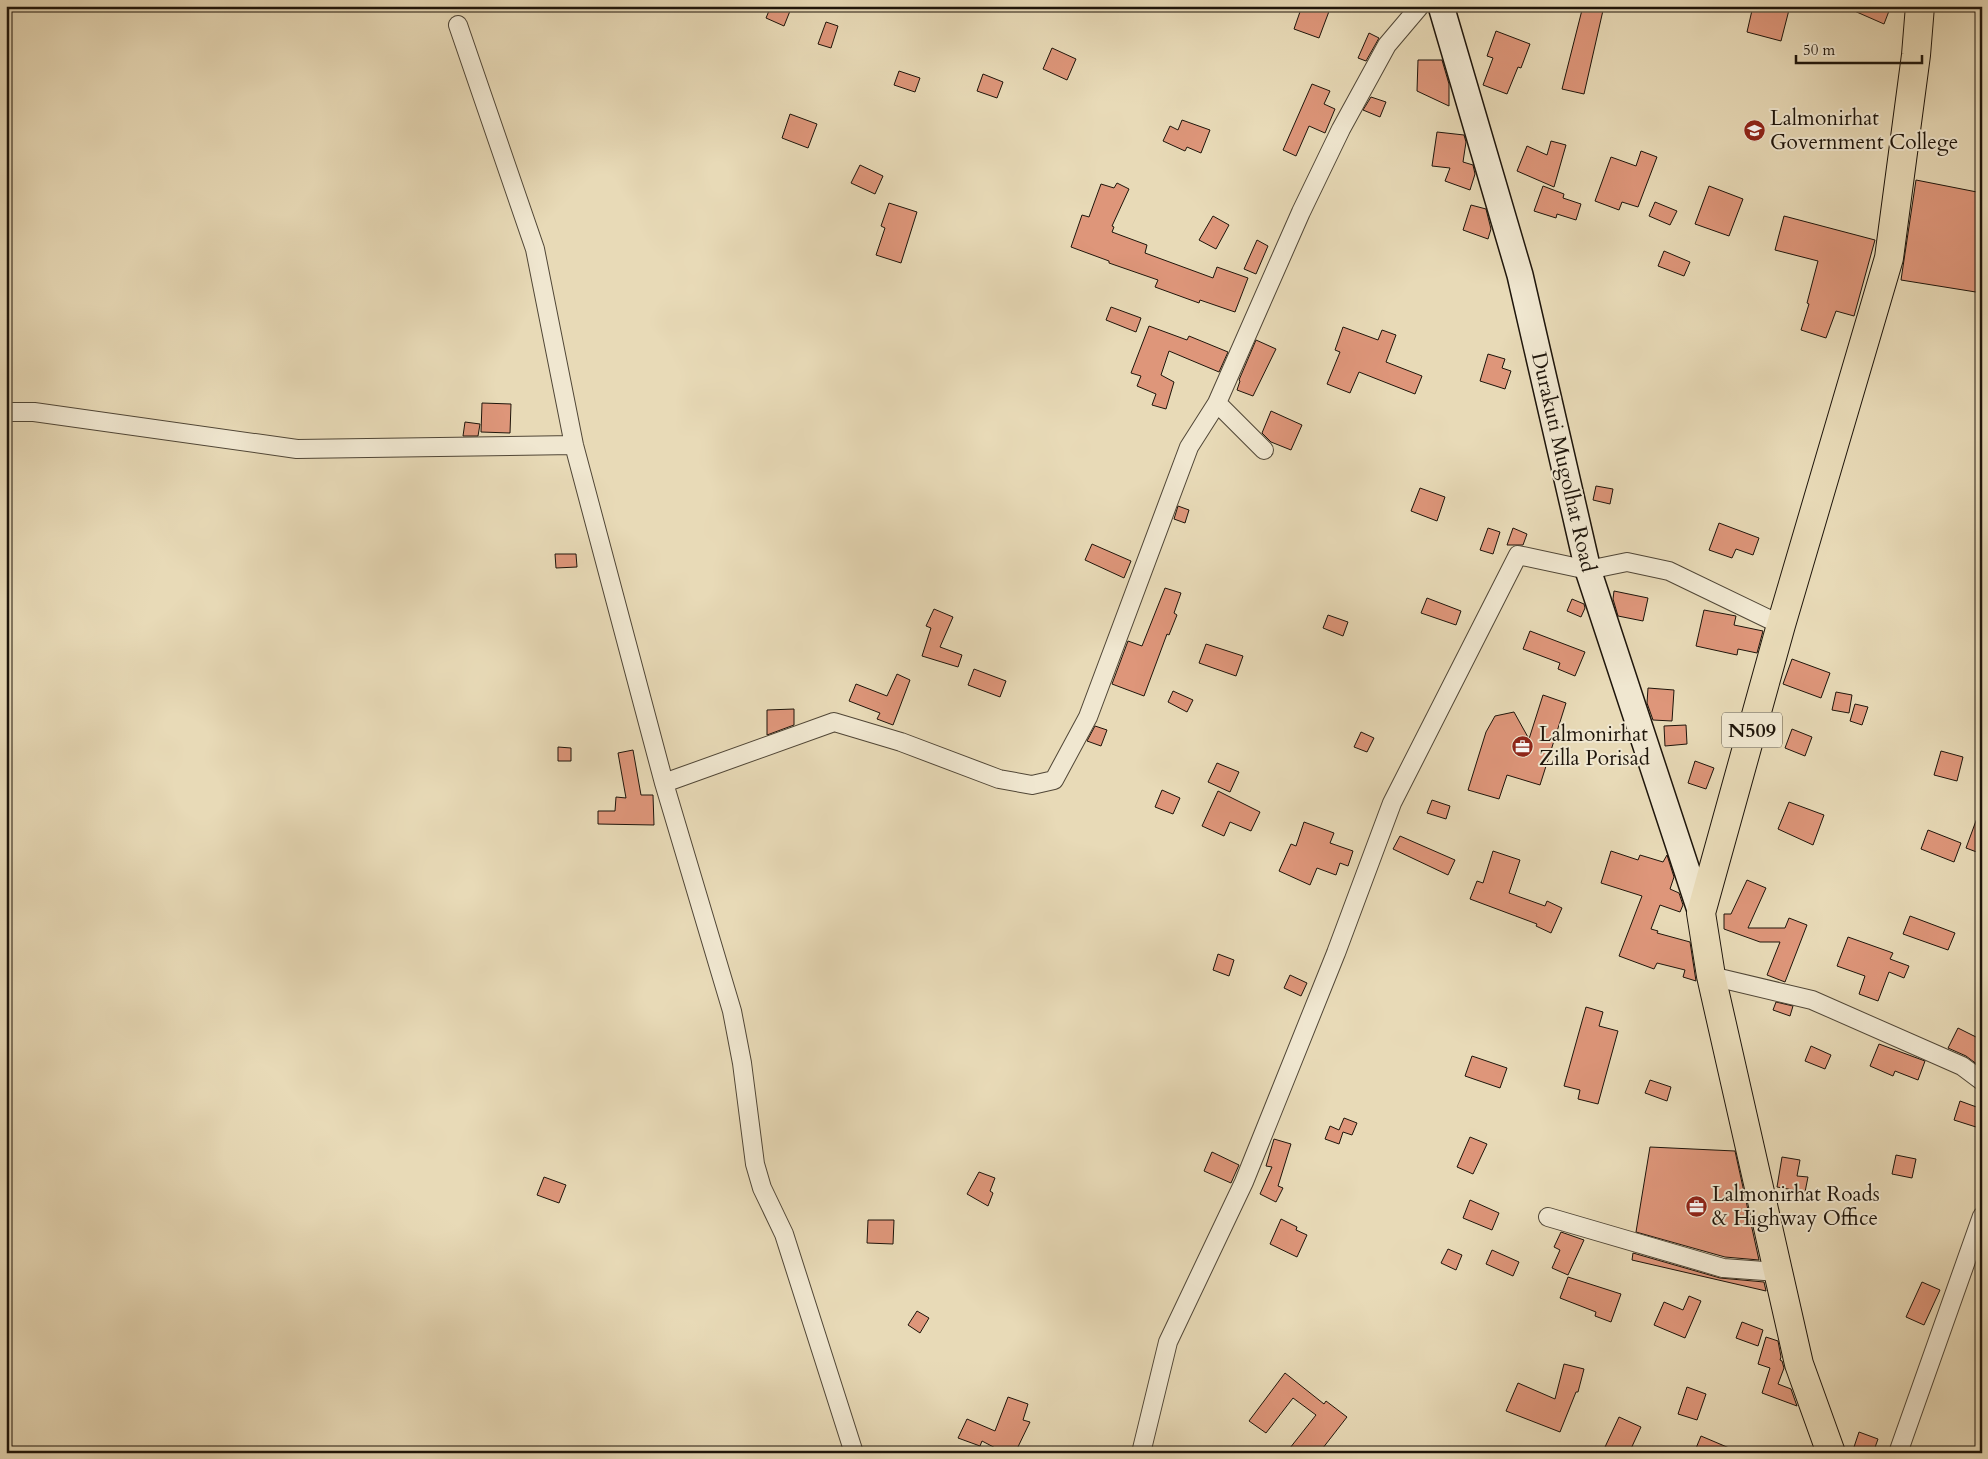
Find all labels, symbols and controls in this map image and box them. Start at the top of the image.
scale bar [1796,32,1922,64]
text: 50 m [1803,40,1835,60]
place label: Lalmonirhat Government College [1770,104,1958,157]
school or university icon: Lalmonirhat Government College [1742,118,1766,142]
street label: Durakuti Mugolhat Road [1524,349,1603,575]
road number: N509 [1722,712,1782,748]
place label: Lalmonirhat Zilla Porisad [1539,720,1650,773]
office icon: Lalmonirhat Zilla Porisad [1511,734,1535,758]
place label: Lalmonirhat Roads & Highway Office [1712,1180,1880,1233]
office icon: Lalmonirhat Roads & Highway Office [1684,1194,1708,1218]

